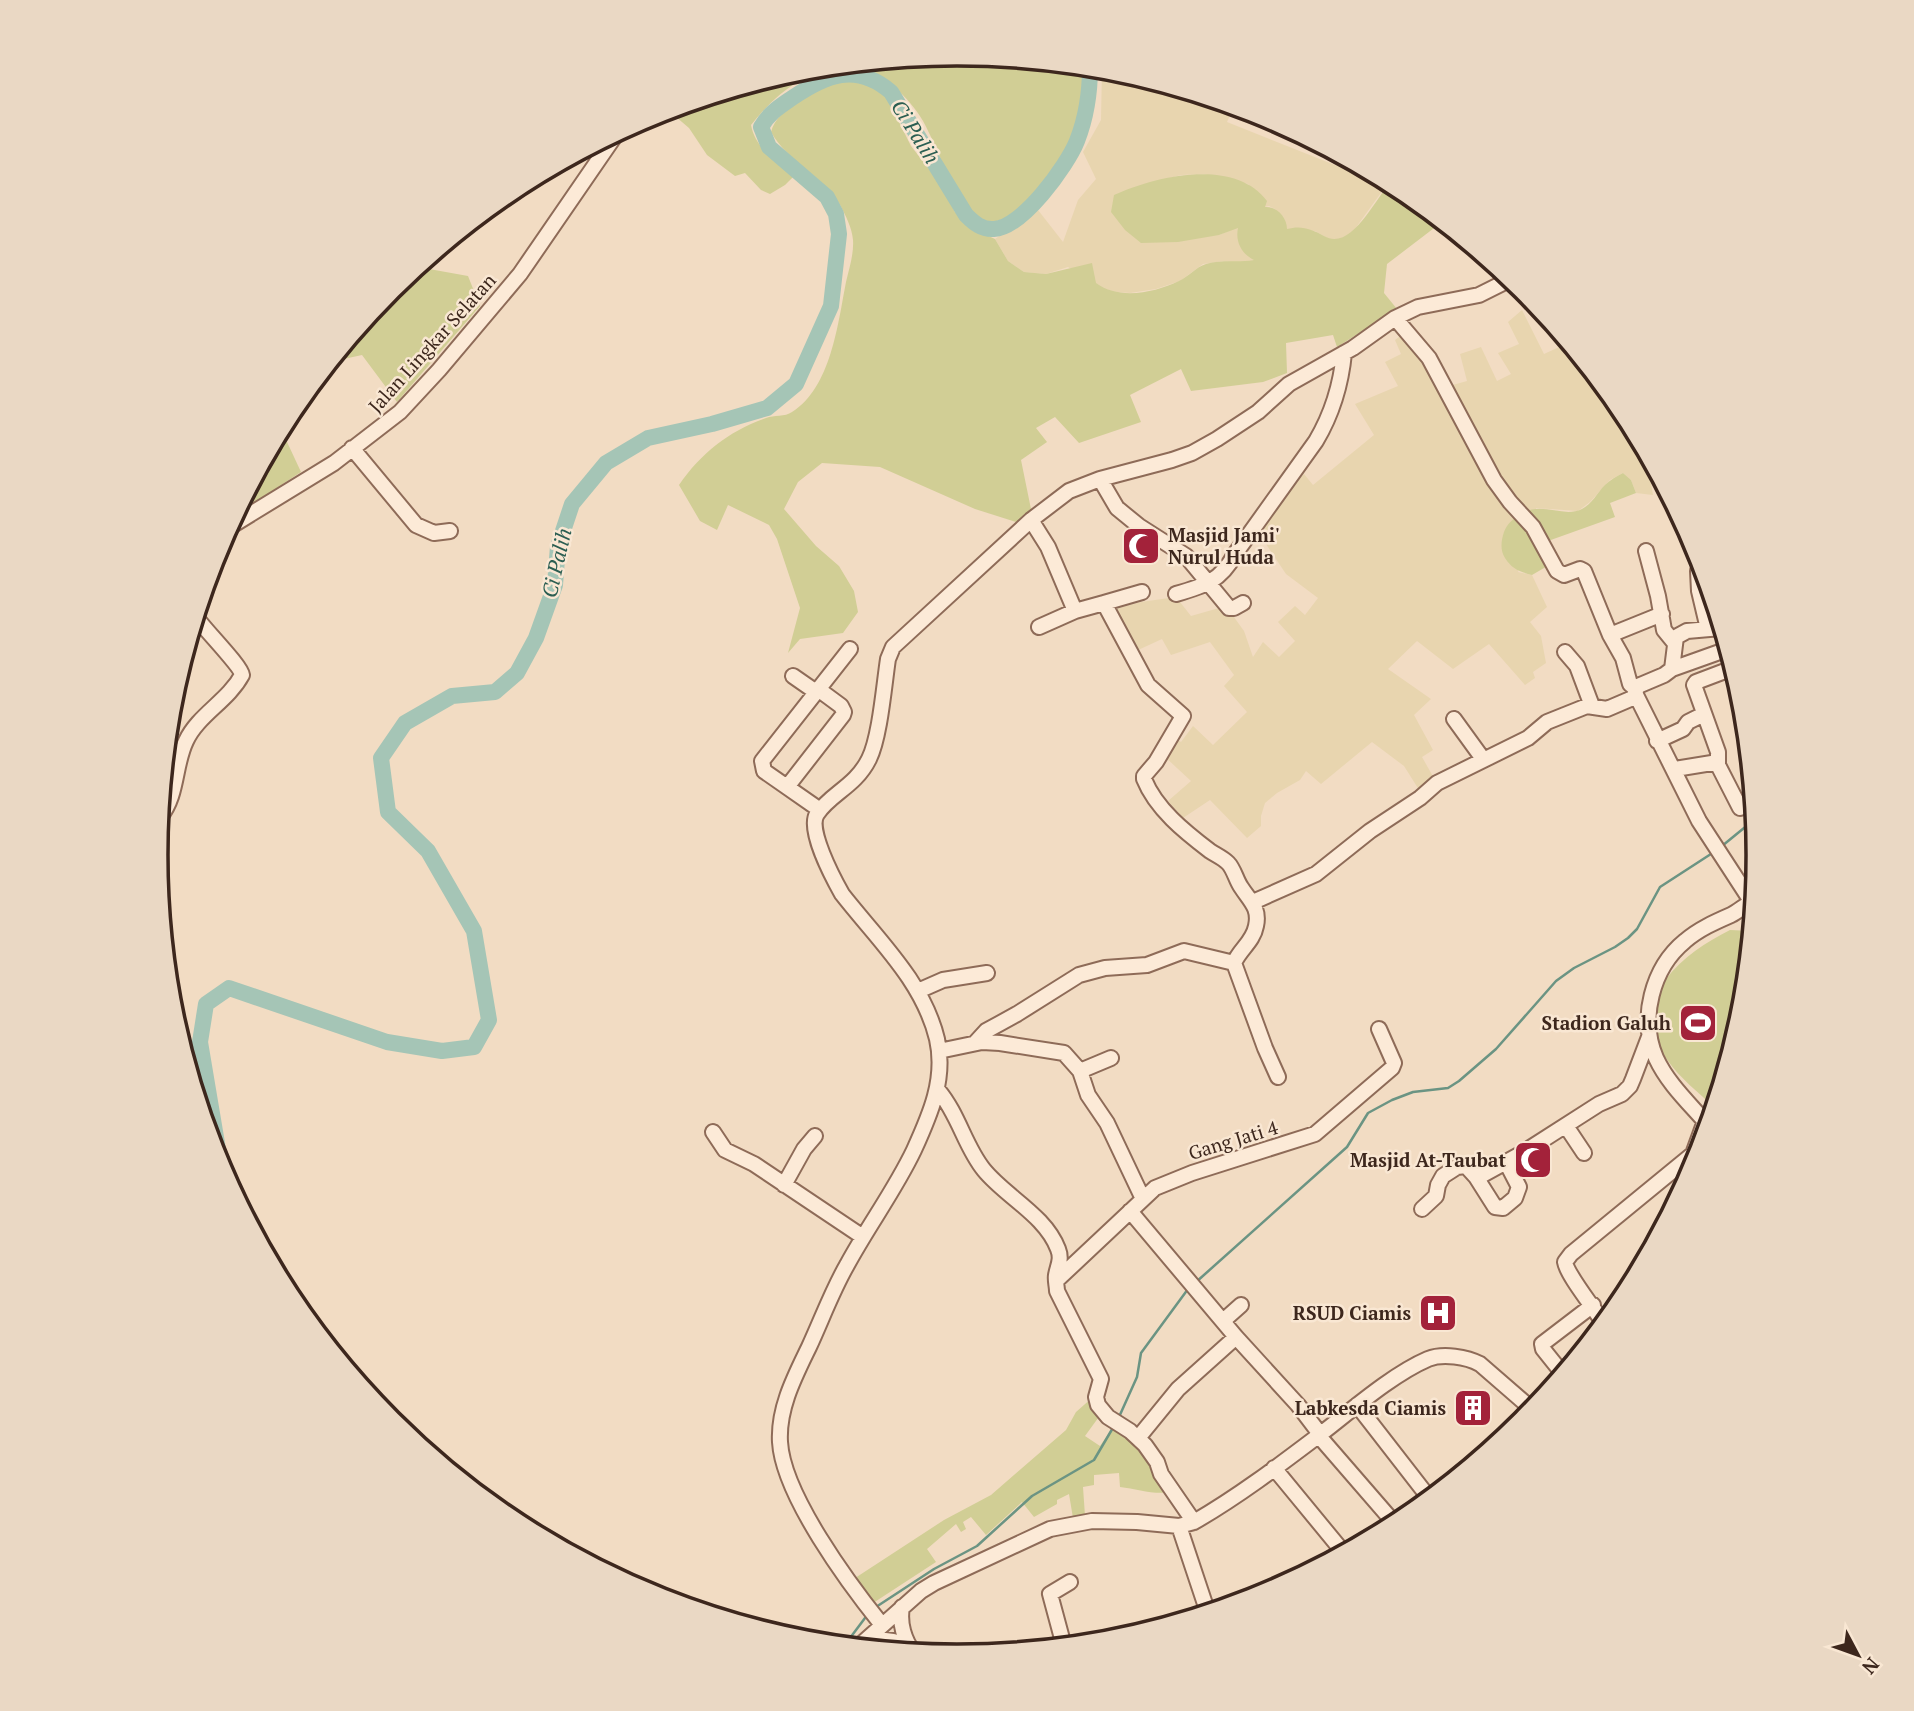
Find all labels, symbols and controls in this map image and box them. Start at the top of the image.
water label: Ci Palih [885,94,946,169]
street label: Jalan Lingkar Selatan [362,268,501,418]
place label: Masjid Jami' Nurul Huda [1168,522,1280,569]
water label: Ci Palih [534,525,578,600]
mosque icon: Masjid Jami' Nurul Huda [1120,525,1162,567]
sports icon: Stadion Galuh [1677,1002,1719,1044]
place label: Stadion Galuh [1542,1010,1671,1035]
street label: Gang Jati 4 [1185,1114,1281,1165]
mosque icon: Masjid At-Taubat [1512,1139,1554,1181]
place label: Masjid At-Taubat [1350,1147,1506,1172]
hospital icon: RSUD Ciamis [1417,1292,1459,1334]
place label: RSUD Ciamis [1293,1300,1411,1325]
building icon: Labkesda Ciamis [1452,1387,1494,1429]
place label: Labkesda Ciamis [1295,1395,1446,1420]
north arrow [1823,1620,1893,1690]
text: N [1857,1653,1885,1681]

